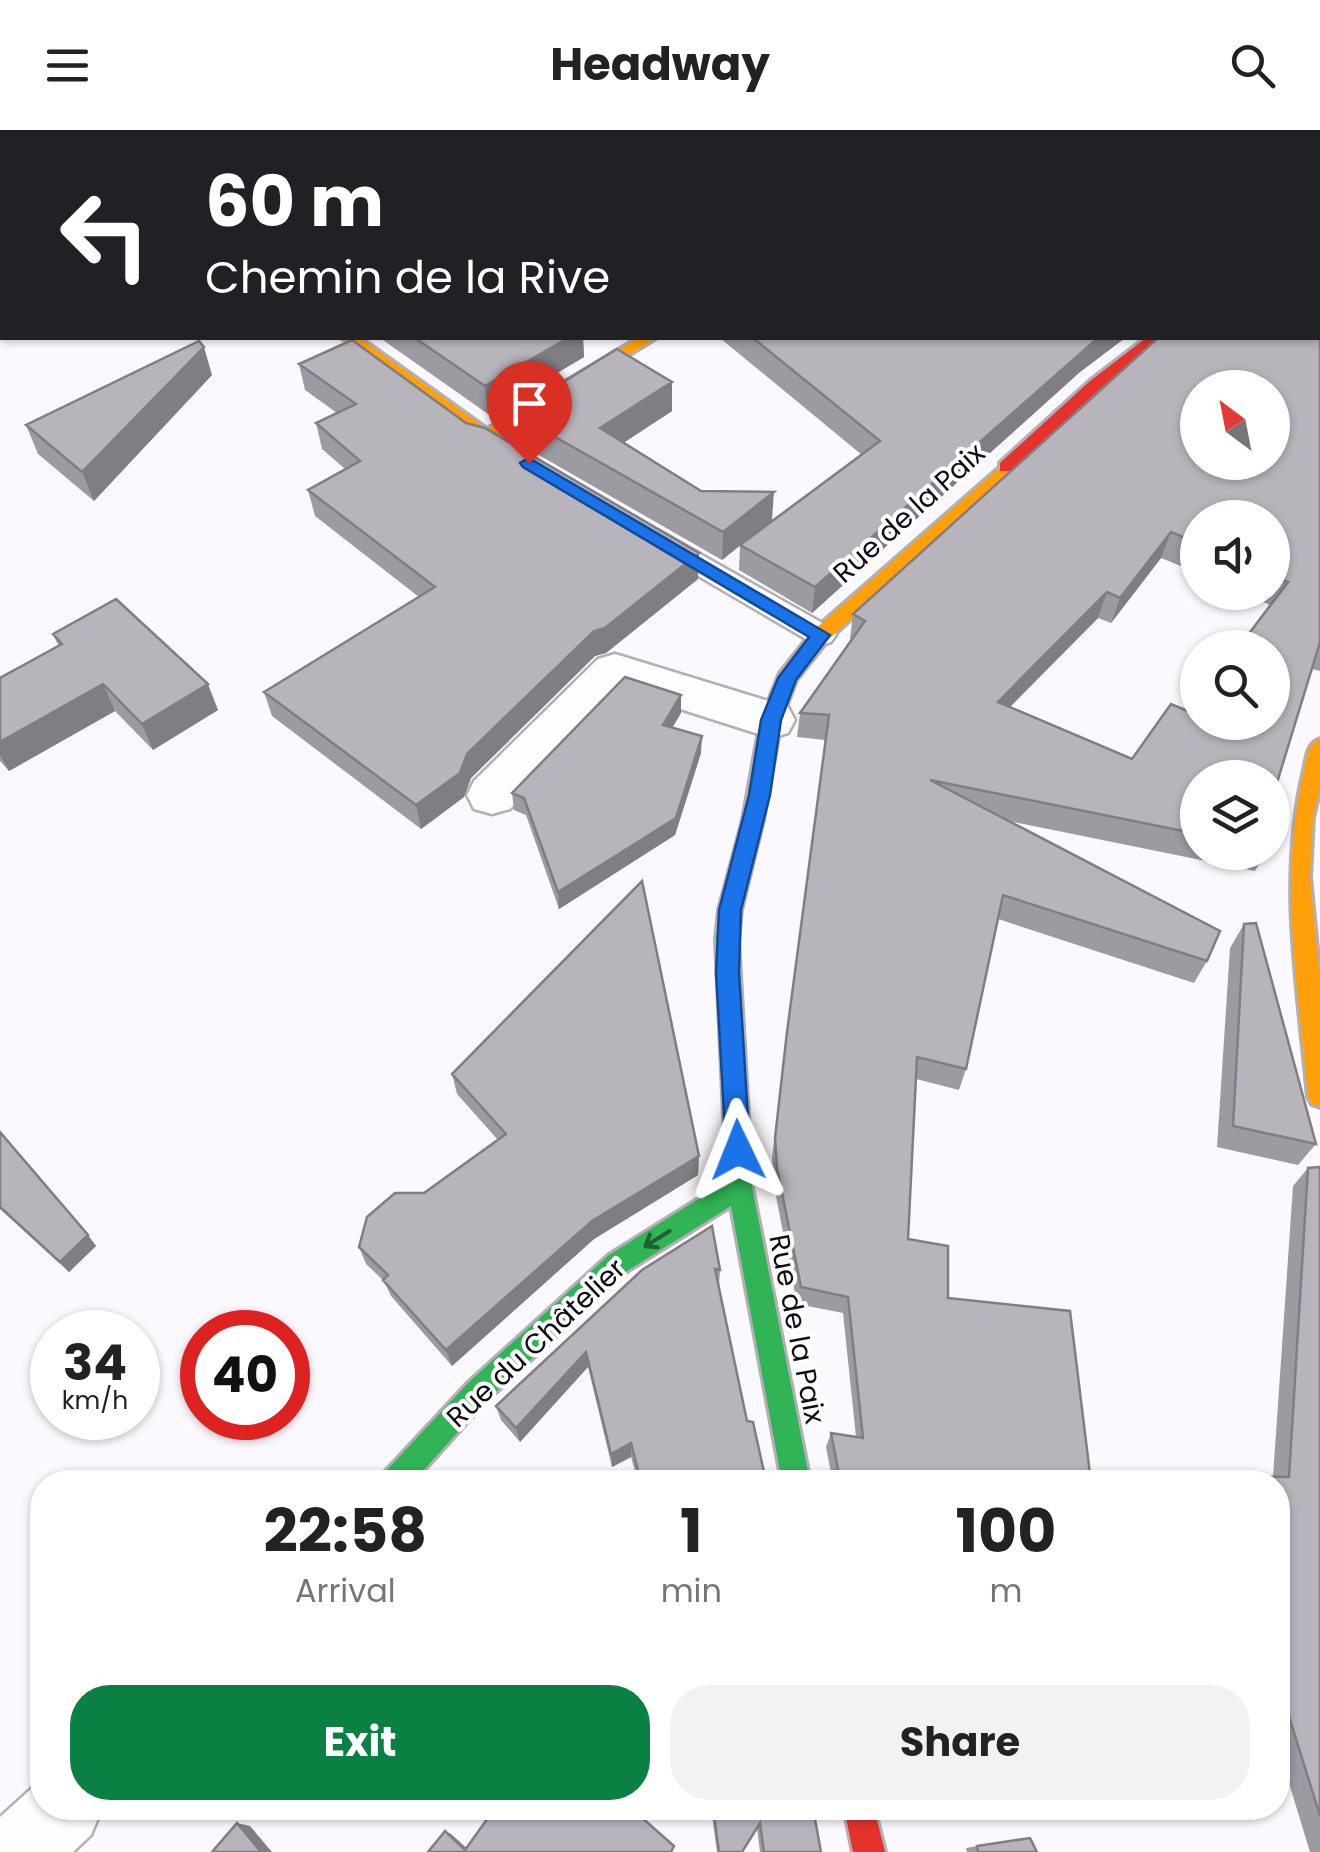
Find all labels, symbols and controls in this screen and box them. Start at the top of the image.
text: Headway [550,33,770,96]
icon: menu [40,38,95,93]
icon: search [1225,38,1280,93]
text: 60 m [205,152,384,251]
icon: left [40,170,170,300]
text: Chemin de la Rive [205,246,610,309]
pin [487,361,572,464]
north arrow [1180,370,1290,480]
map controls [1180,370,1290,870]
icon: arrive [502,376,557,431]
street label: Rue de la Paix [825,434,994,592]
button: sound [1180,500,1290,610]
button: search [1180,630,1290,740]
button: layers [1180,760,1290,870]
position arrow [686,1098,790,1202]
one-way arrow [643,1229,672,1249]
street label: Rue de la Paix [760,1231,835,1428]
street label: Rue du Châtelier [438,1250,634,1436]
speed limit sign: 40 [180,1310,310,1440]
text: 34 [63,1327,127,1398]
text: km/h [62,1383,128,1418]
text: 22:58 [264,1489,427,1573]
text: 1 [680,1489,703,1573]
text: 100 [956,1489,1056,1573]
text: Arrival [295,1568,396,1613]
text: min [661,1568,722,1613]
text: m [989,1568,1022,1613]
button: Exit [70,1685,650,1800]
button: Share [670,1685,1250,1800]

